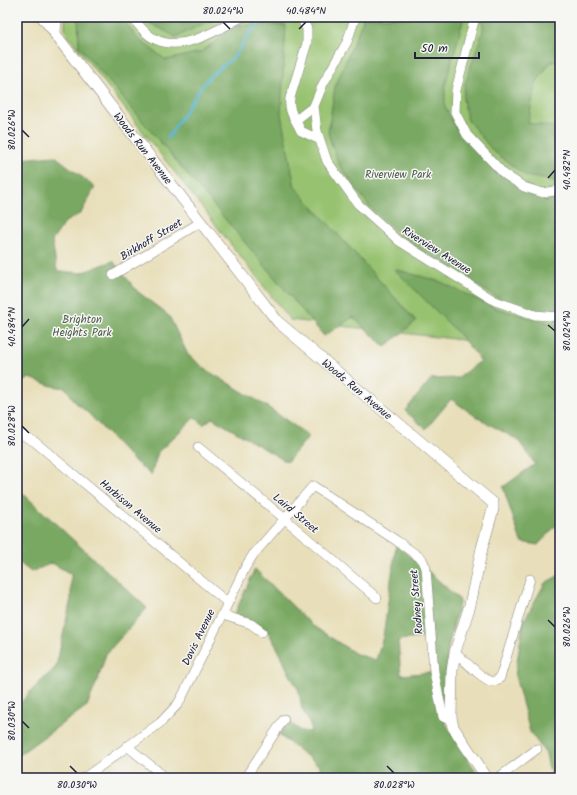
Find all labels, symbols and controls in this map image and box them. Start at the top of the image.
text: 80.024°W [203,3,244,19]
text: 40.484°N [286,3,326,19]
scale bar [415,34,479,60]
text: 50 m [421,39,448,58]
text: 80.026°W [4,109,20,150]
street label: Woods Run Avenue [108,109,176,189]
text: 40.482°N [559,150,575,190]
park label: Riverview Park [365,166,432,184]
street label: Birkhoff Street [117,214,187,266]
street label: Riverview Avenue [398,222,475,279]
text: 40.484°N [4,307,20,347]
text: 80.024°W [559,310,575,351]
park label: Brighton Heights Park [52,311,113,342]
street label: Woods Run Avenue [317,355,396,425]
text: 80.028°W [4,405,20,447]
street label: Harbison Avenue [95,475,166,538]
street label: Laird Street [268,489,323,539]
street label: Rodney Street [405,568,429,635]
street label: Davis Avenue [177,606,220,669]
text: 80.026°W [559,606,575,647]
text: 80.030°W [4,701,20,741]
text: 80.030°W [57,777,97,793]
text: 80.028°W [373,777,415,793]

